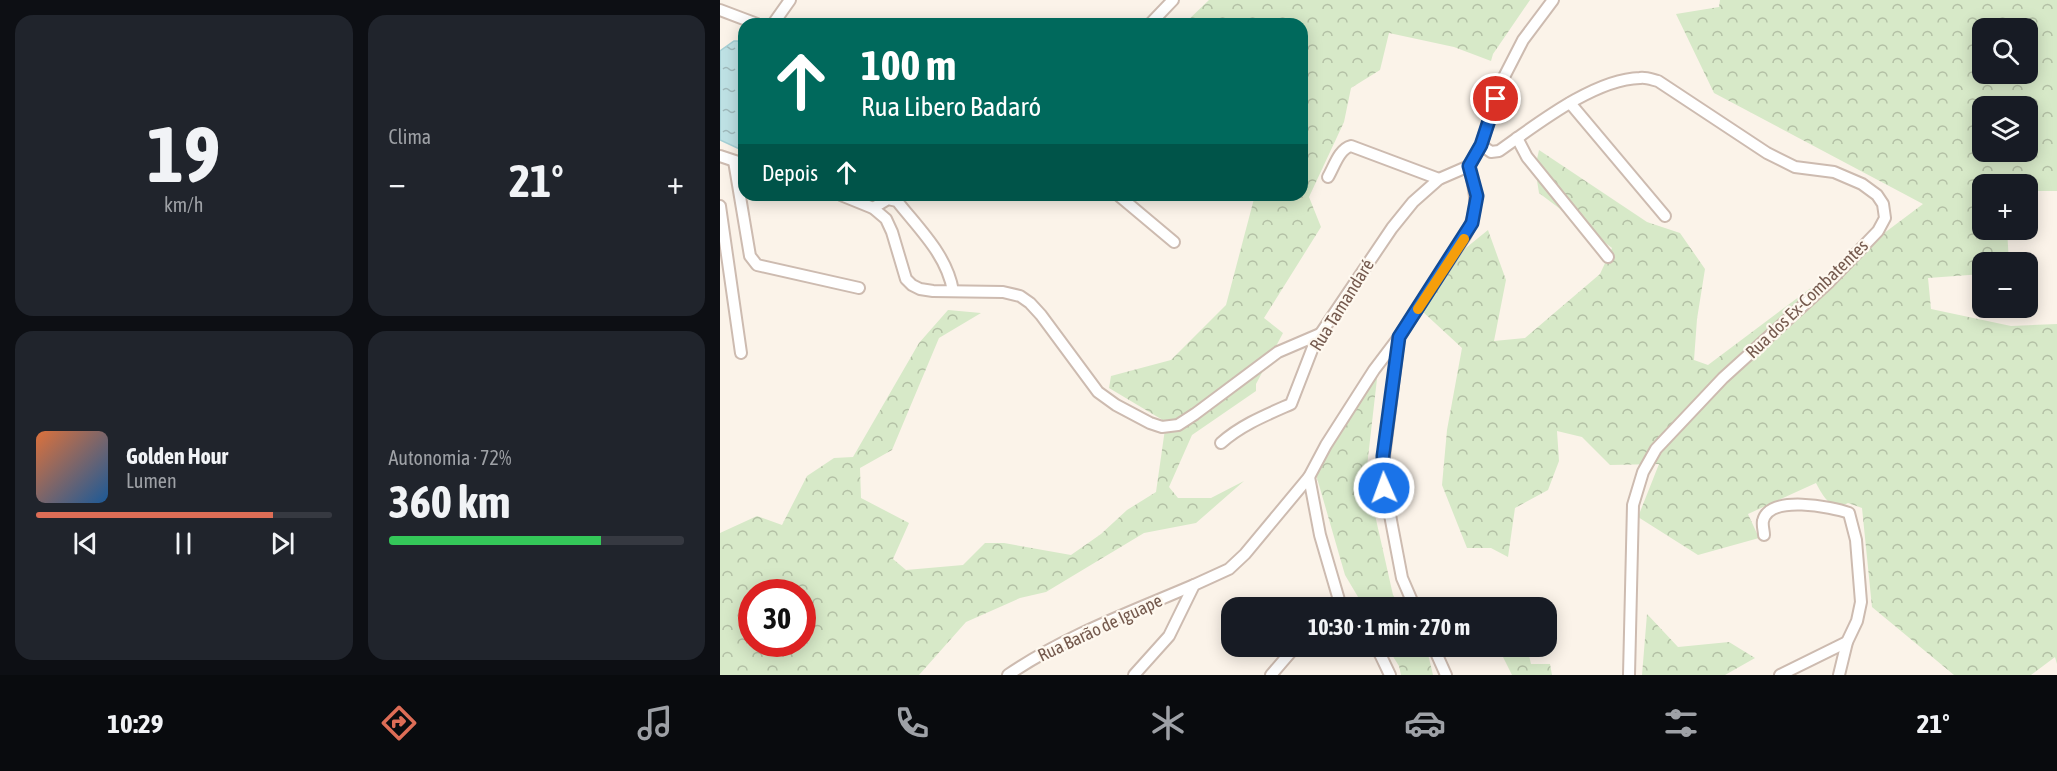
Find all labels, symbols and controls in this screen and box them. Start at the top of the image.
map controls [1972,18,2038,318]
button: search [1972,18,2038,84]
text: 100 m [861,41,956,89]
icon: ahead [762,42,840,120]
pin [1470,73,1521,124]
icon: arrive [1479,82,1512,115]
text: Rua Libero Badaró [861,91,1041,122]
button: layers [1972,96,2038,162]
text: 19 [147,109,220,199]
text: Clima [389,125,431,148]
text: 21° [509,155,564,207]
icon: ahead [830,156,863,189]
text: Depois [762,160,818,186]
text: − [389,163,406,201]
text: + [667,163,684,201]
button: + [1972,174,2038,240]
text: km/h [164,193,204,216]
street label: Rua dos Ex-Combatentes [1741,235,1872,362]
button: − [1972,252,2038,318]
street label: Rua Tamandaré [1305,255,1378,354]
text: Golden Hour [126,443,228,469]
text: Autonomia · 72% [389,446,511,469]
position arrow [1352,456,1416,520]
text: Lumen [126,469,177,492]
text: 360 km [389,476,510,528]
icon: previous [69,527,102,560]
icon: pause [167,527,200,560]
icon: next [266,527,299,560]
speed limit sign: 30 [738,579,816,657]
street label: Rua Barão de Iguape [1034,590,1165,666]
text: 10:30 · 1 min · 270 m [1308,614,1470,640]
icon: directions [378,702,420,744]
icon: music [634,702,676,744]
icon: phone [891,702,933,744]
icon: climate [1147,702,1189,744]
icon: car [1404,702,1446,744]
icon: filters [1660,702,1702,744]
text: 10:29 [107,708,163,739]
text: 21° [1917,708,1950,739]

